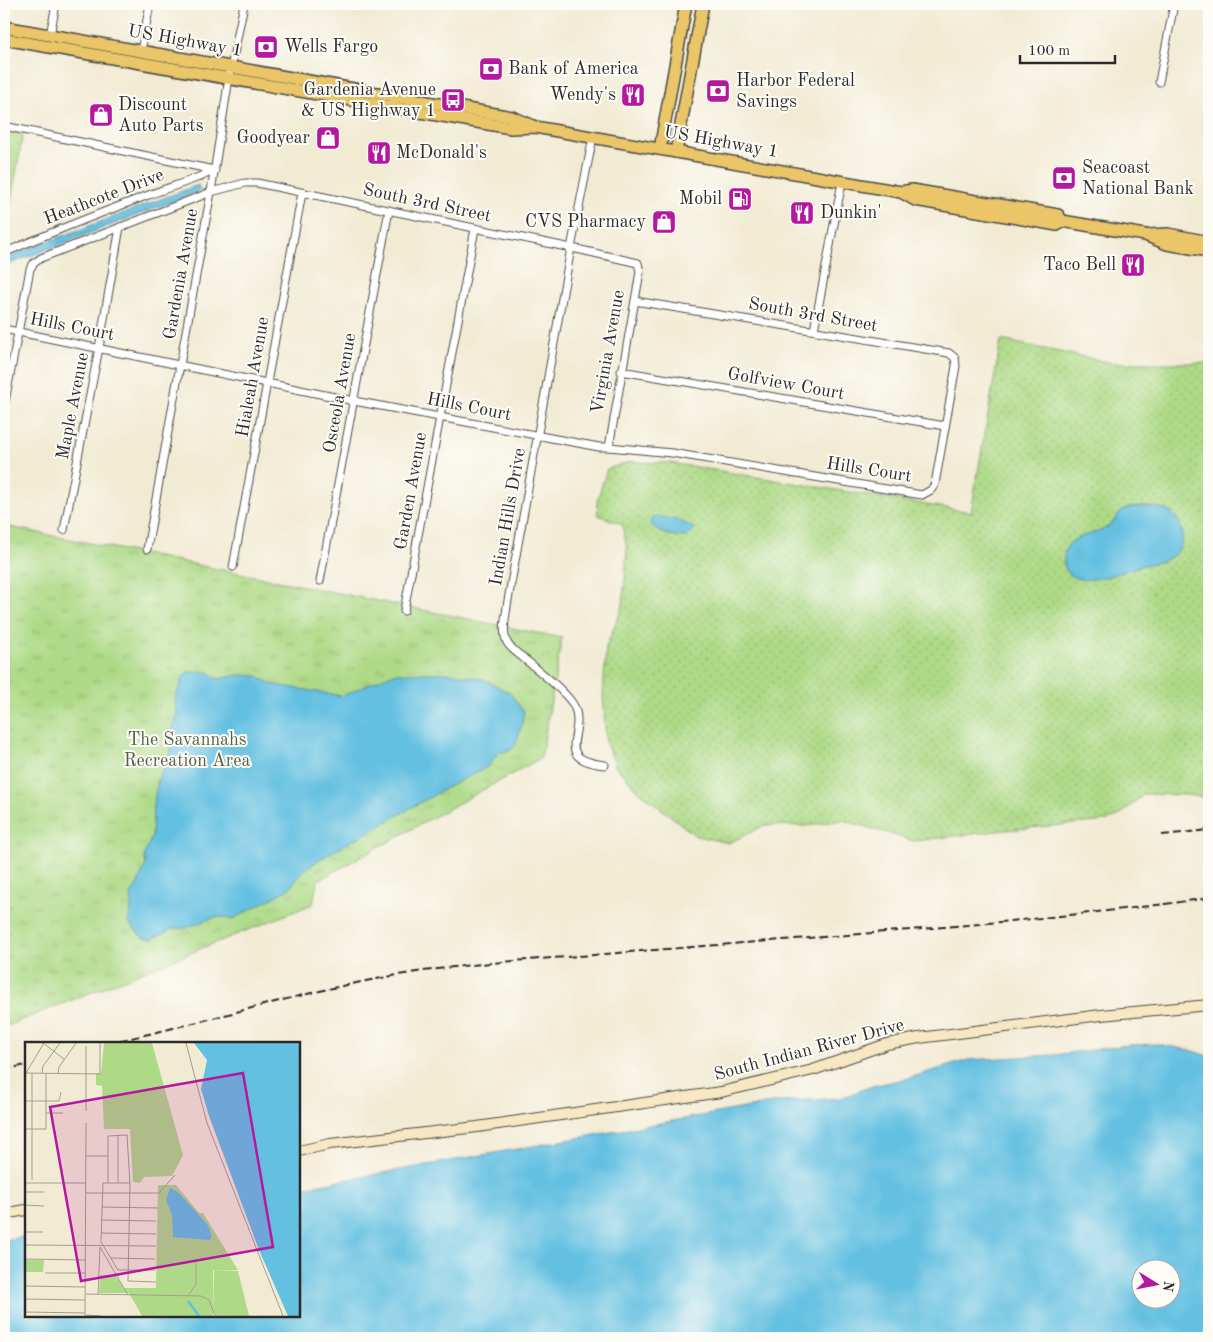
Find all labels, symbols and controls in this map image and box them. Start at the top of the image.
street label: US Highway 1 [126,22,244,60]
scale bar [1020,32,1116,64]
bank icon: Wells Fargo [253,34,279,60]
place label: Wells Fargo [284,38,378,56]
text: 100 m [1028,44,1070,59]
bank icon: Bank of America [478,56,504,82]
place label: Bank of America [508,60,639,78]
place label: Harbor Federal Savings [736,72,855,111]
bank icon: Harbor Federal Savings [705,78,731,104]
place label: Gardenia Avenue & US Highway 1 [301,81,436,120]
restaurant icon: Wendy's [620,82,646,108]
place label: Wendy's [549,86,616,104]
bus stop icon: Gardenia Avenue & US Highway 1 [440,87,466,113]
place label: Discount Auto Parts [118,96,204,135]
shop icon: Discount Auto Parts [88,102,114,128]
street label: US Highway 1 [662,123,780,161]
shop icon: Goodyear [315,125,341,151]
place label: Goodyear [237,129,311,147]
restaurant icon: McDonald's [366,140,392,166]
place label: McDonald's [396,144,487,162]
place label: Seacoast National Bank [1082,159,1194,198]
bank icon: Seacoast National Bank [1051,165,1077,191]
street label: Heathcote Drive [41,166,167,228]
street label: South 3rd Street [361,181,493,225]
fuel station icon: Mobil [727,186,753,212]
place label: Mobil [679,190,722,208]
restaurant icon: Dunkin' [789,200,815,226]
place label: Dunkin' [820,204,882,222]
street label: Gardenia Avenue [161,207,201,341]
shop icon: CVS Pharmacy [651,209,677,235]
place label: CVS Pharmacy [525,213,646,231]
restaurant icon: Taco Bell [1120,252,1146,278]
place label: Taco Bell [1043,256,1116,274]
street label: Virginia Avenue [588,289,628,415]
street label: South 3rd Street [747,295,879,335]
street label: Hills Court [28,310,116,344]
street label: Hialeah Avenue [234,315,272,439]
street label: Osceola Avenue [321,332,359,454]
street label: Maple Avenue [54,351,92,461]
street label: Golfview Court [726,365,846,403]
street label: Hills Court [425,390,513,424]
street label: Garden Avenue [392,431,430,551]
street label: Indian Hills Drive [487,447,529,587]
street label: Hills Court [825,454,913,486]
park label: The Savannahs Recreation Area [124,731,250,770]
street label: South Indian River Drive [712,1016,906,1084]
inset map [25,1042,300,1317]
north arrow [1130,1260,1180,1310]
text: N [1160,1280,1176,1293]

